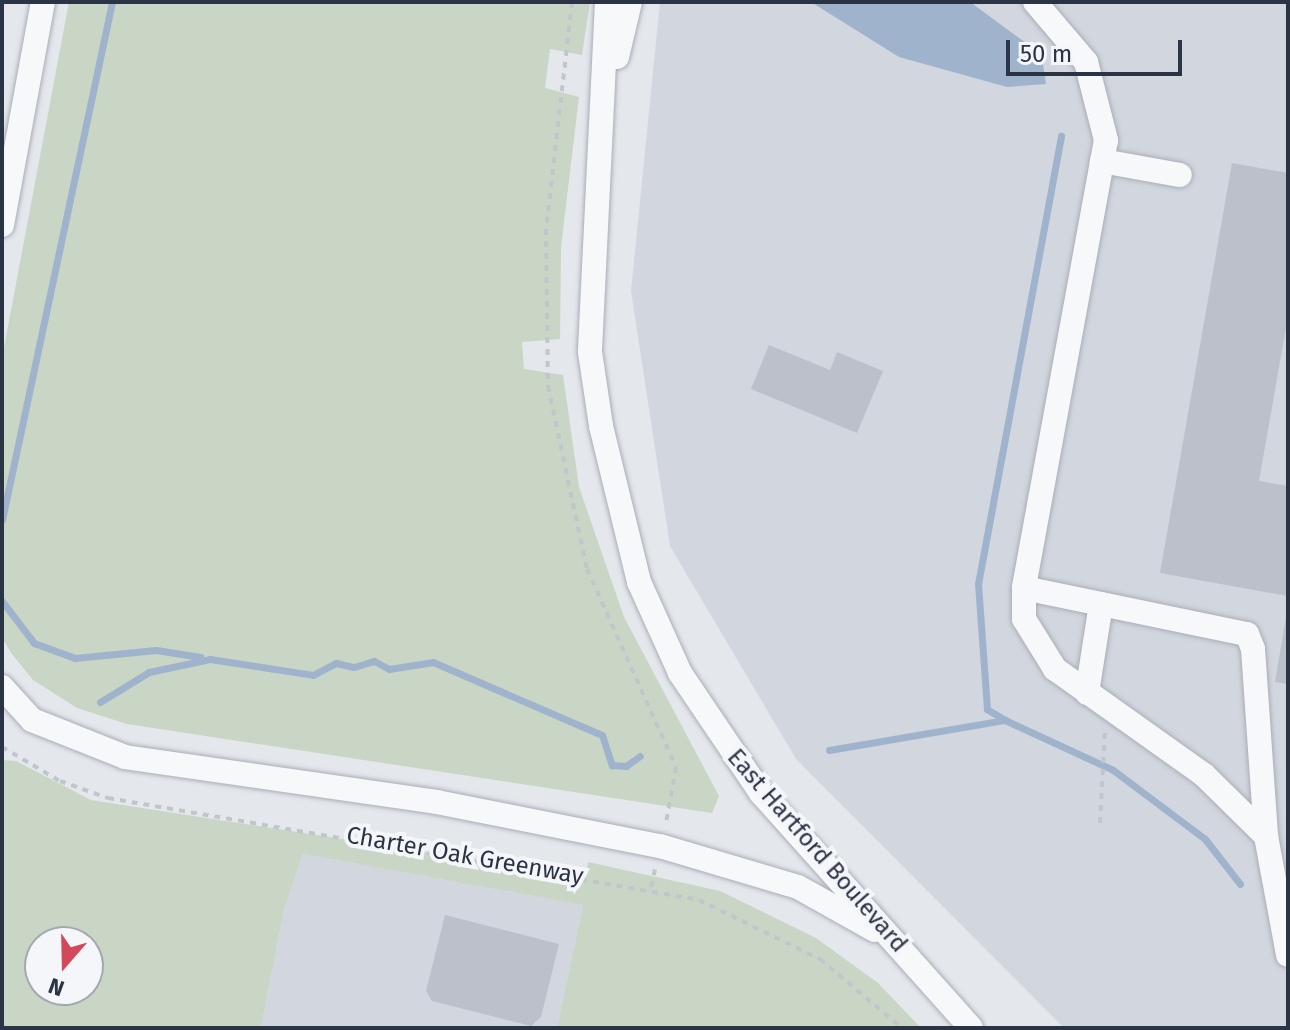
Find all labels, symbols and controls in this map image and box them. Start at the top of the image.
scale bar [1010,24,1186,74]
text: 50 m [1020,40,1072,68]
street label: East Hartford Boulevard [721,744,913,958]
street label: Charter Oak Greenway [344,821,586,891]
north arrow [24,926,104,1006]
text: N [45,972,68,1002]

